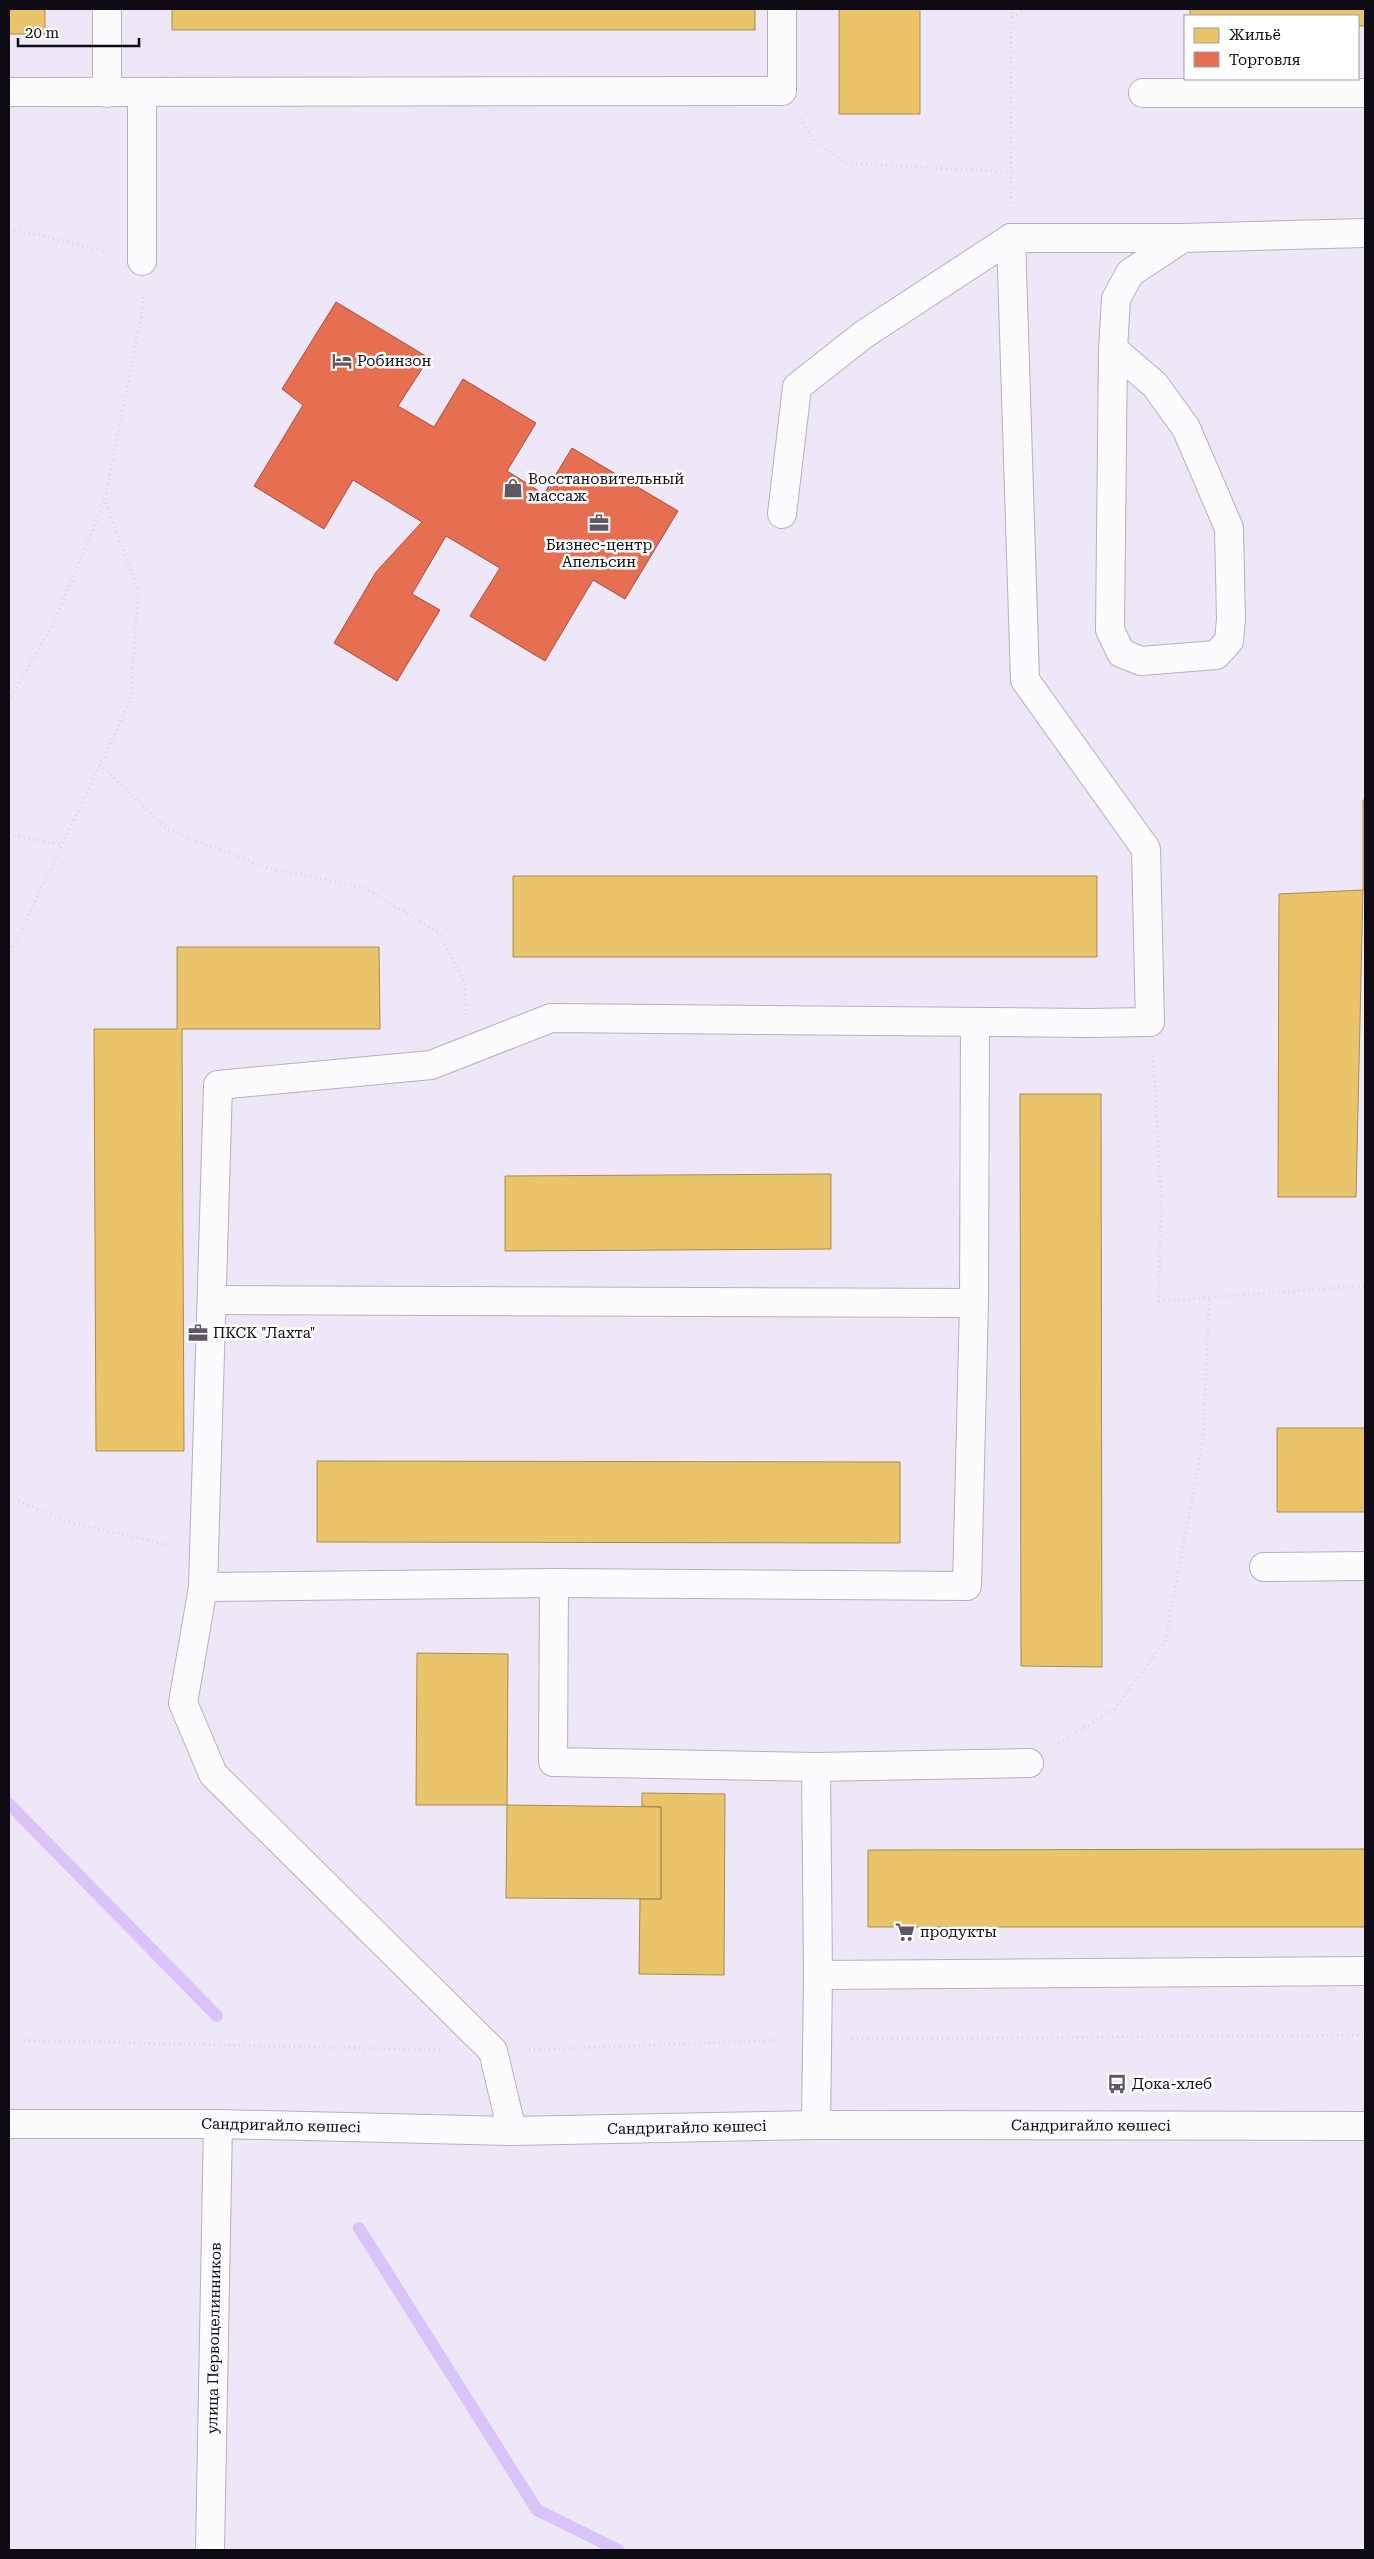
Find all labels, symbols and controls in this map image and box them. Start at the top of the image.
scale bar [18,15,139,47]
legend [1184,15,1359,80]
text: 20 m [25,24,60,42]
text: Жильё [1229,26,1281,44]
text: Торговля [1229,51,1300,69]
hotel icon: Робинзон [331,350,353,372]
place label: Робинзон [357,352,432,370]
place label: Восстановительный массаж [528,470,684,505]
shop icon: Восстановительный массаж [502,477,524,499]
office icon: Бизнес-центр Апельсин [588,512,610,534]
place label: Бизнес-центр Апельсин [546,536,652,571]
office icon: ПКСК "Лахта" [187,1322,209,1344]
place label: ПКСК "Лахта" [213,1324,315,1342]
supermarket icon: продукты [894,1921,916,1943]
place label: продукты [920,1923,997,1941]
bus stop icon: Дока-хлеб [1106,2073,1128,2095]
place label: Дока-хлеб [1132,2075,1212,2093]
street label: Сандригайло көшесі [201,2115,361,2136]
street label: Сандригайло көшесі [1011,2116,1171,2135]
street label: Сандригайло көшесі [607,2117,767,2138]
street label: улица Первоцелинников [203,2242,225,2434]

